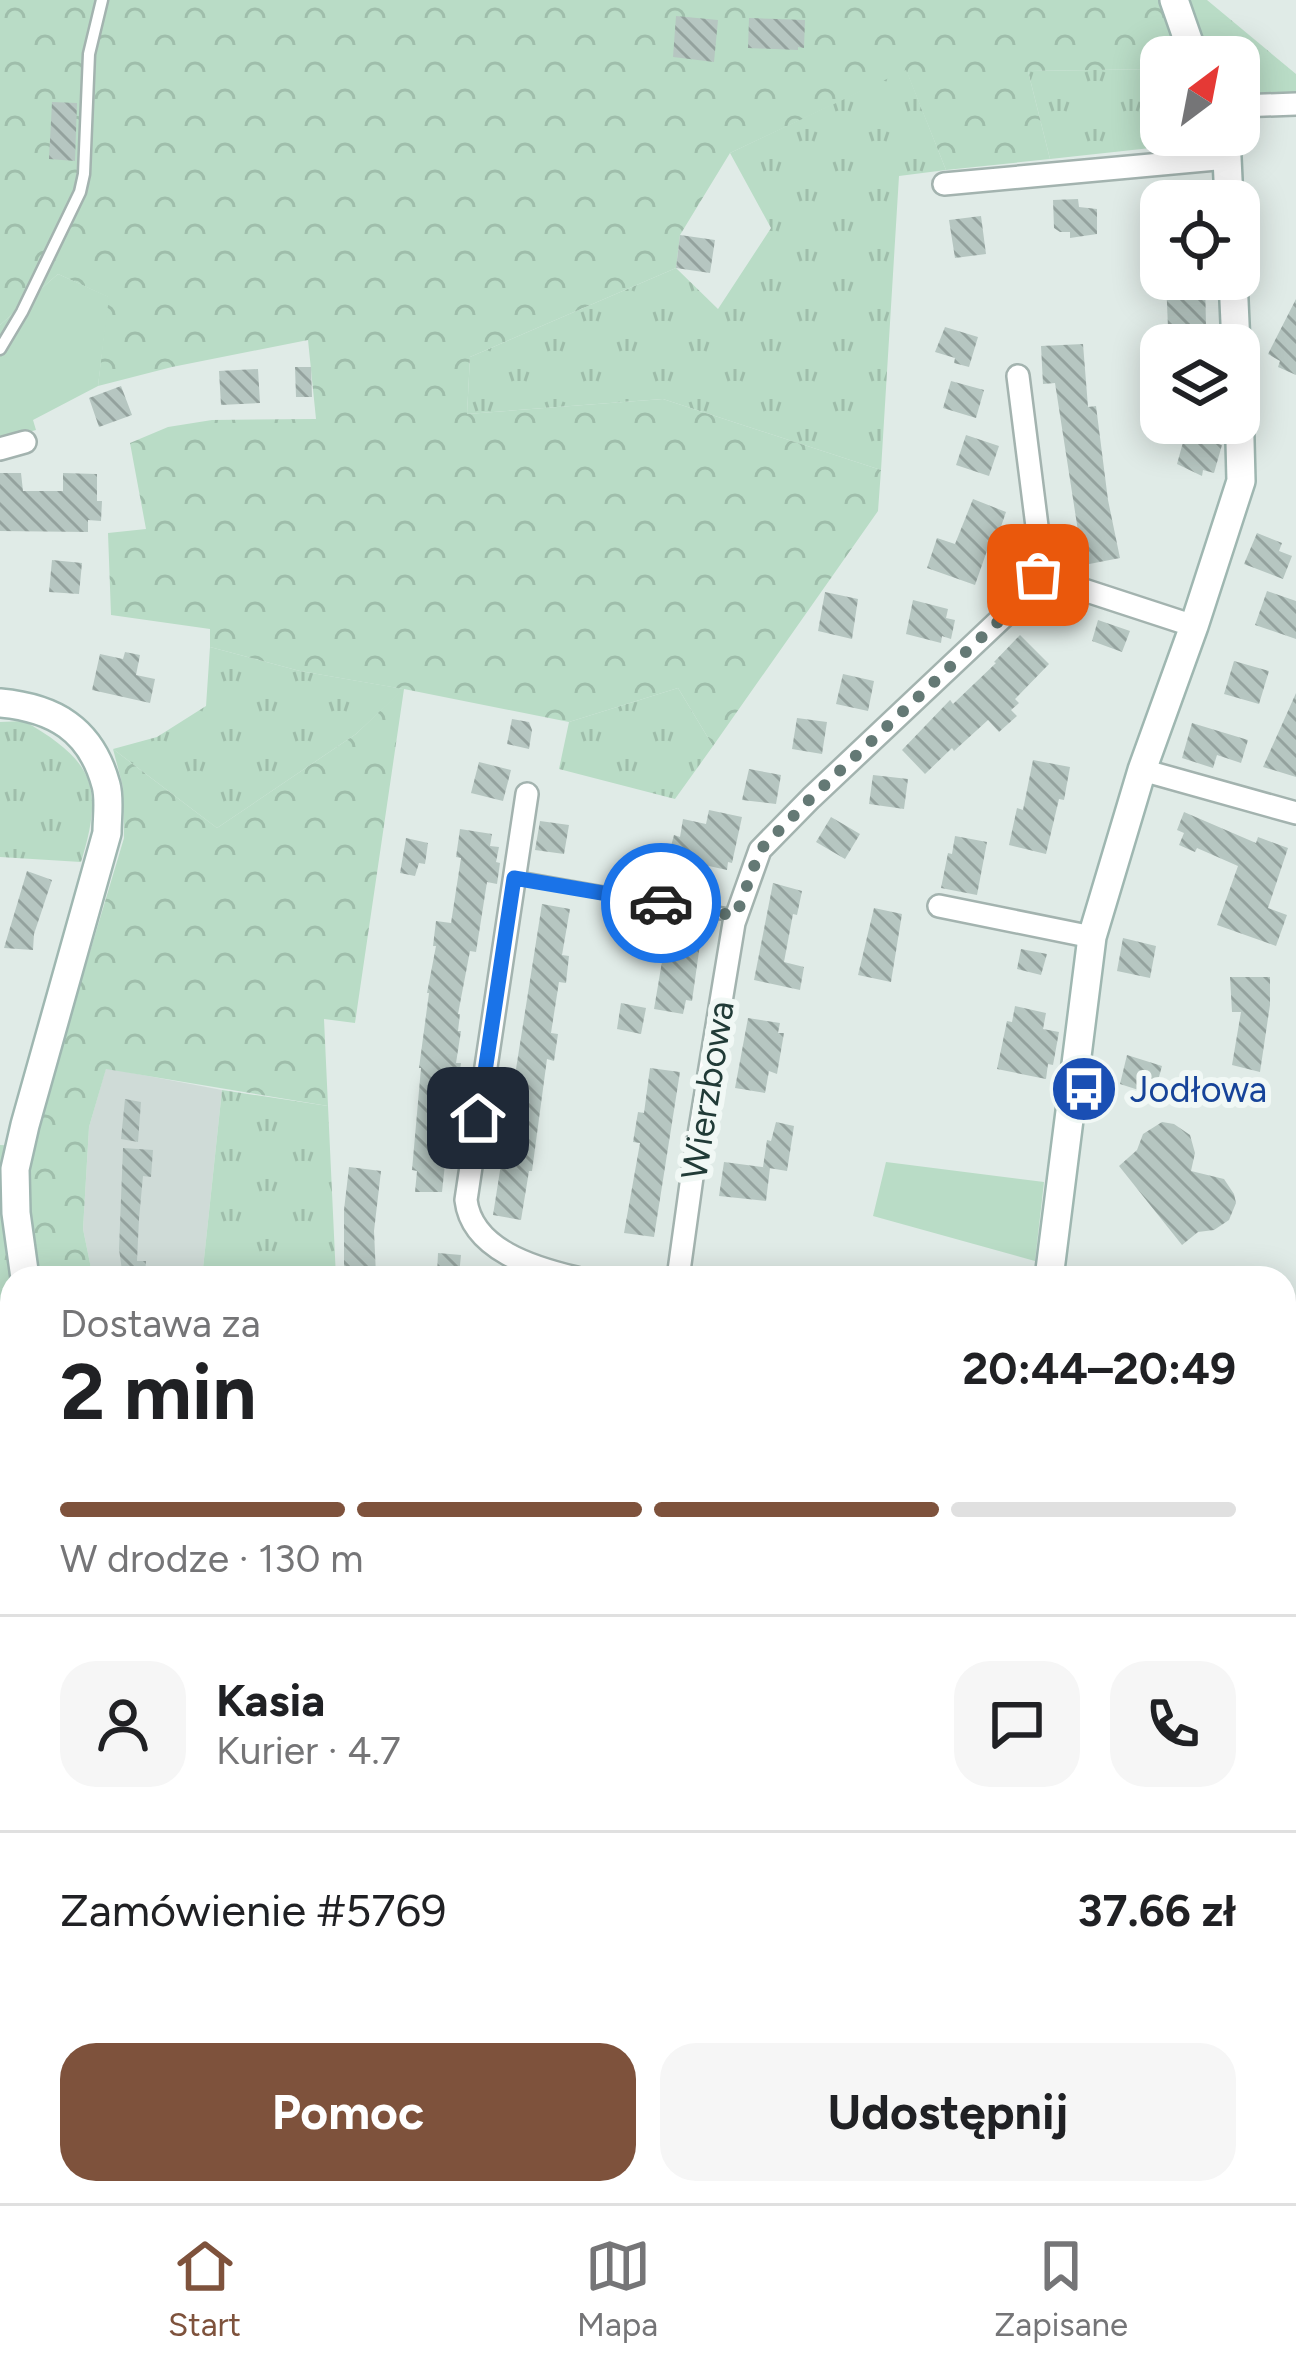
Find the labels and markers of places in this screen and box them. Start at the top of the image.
pin [987,524,1089,626]
bus stop icon: Jodłowa [1049,1054,1119,1124]
pin [427,1067,529,1169]
place label: Jodłowa [1130,1068,1267,1111]

